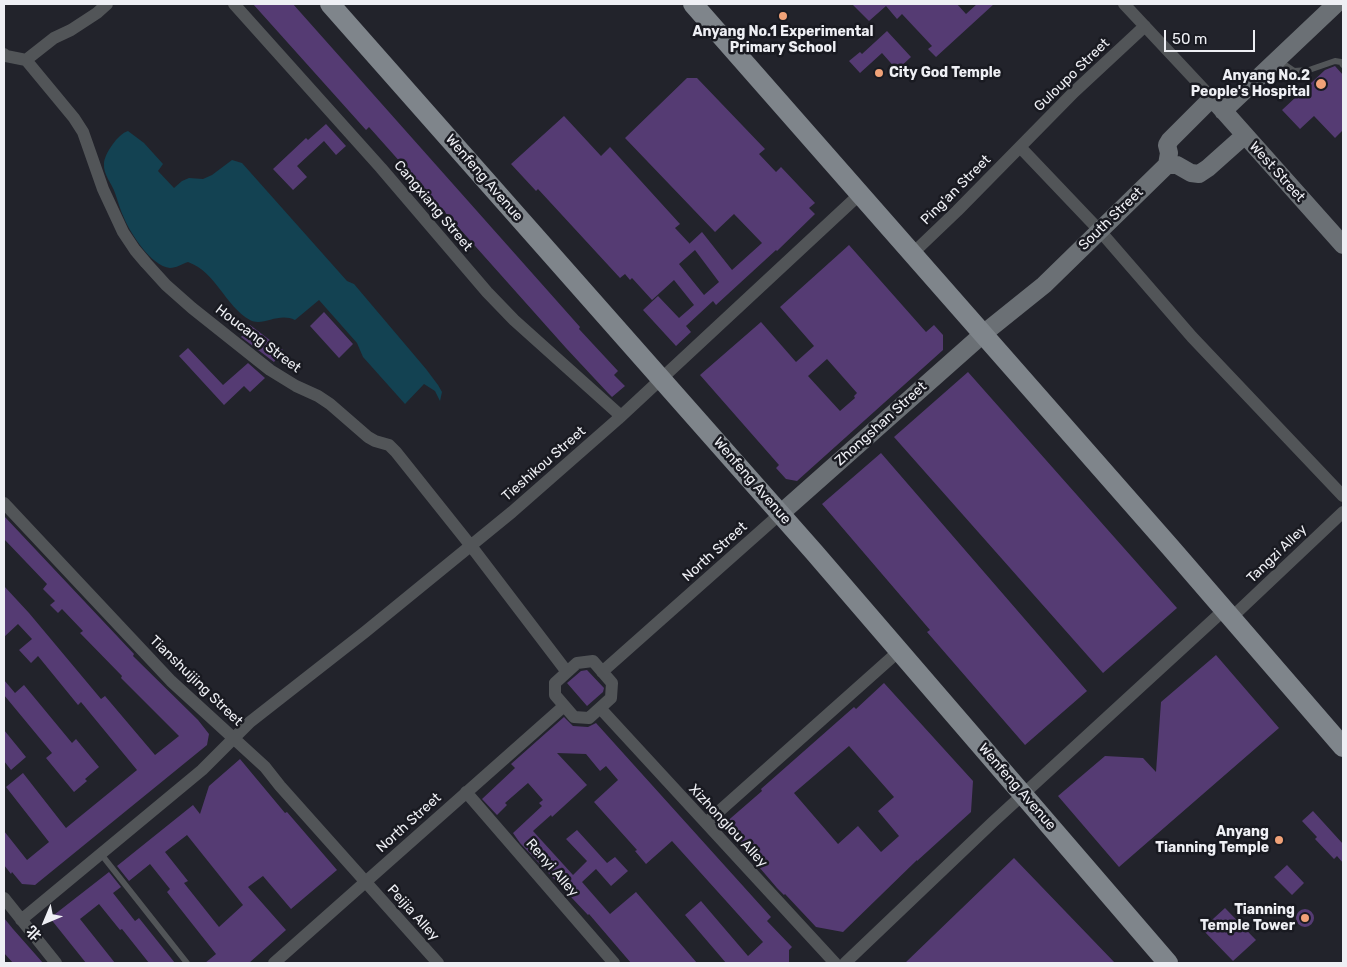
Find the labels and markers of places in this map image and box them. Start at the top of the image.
marker: Anyang No.1 Experimental Primary School [777,10,789,22]
place label: Anyang No.1 Experimental Primary School [692,24,874,56]
place label: City God Temple [889,65,1001,81]
marker: City God Temple [873,67,885,79]
place label: Anyang No.2 People's Hospital [1191,68,1310,100]
marker: Anyang No.2 People's Hospital [1314,77,1328,91]
place label: Anyang Tianning Temple [1155,824,1269,856]
marker: Anyang Tianning Temple [1273,834,1285,846]
place label: Tianning Temple Tower [1200,902,1295,934]
marker: Tianning Temple Tower [1299,912,1311,924]

